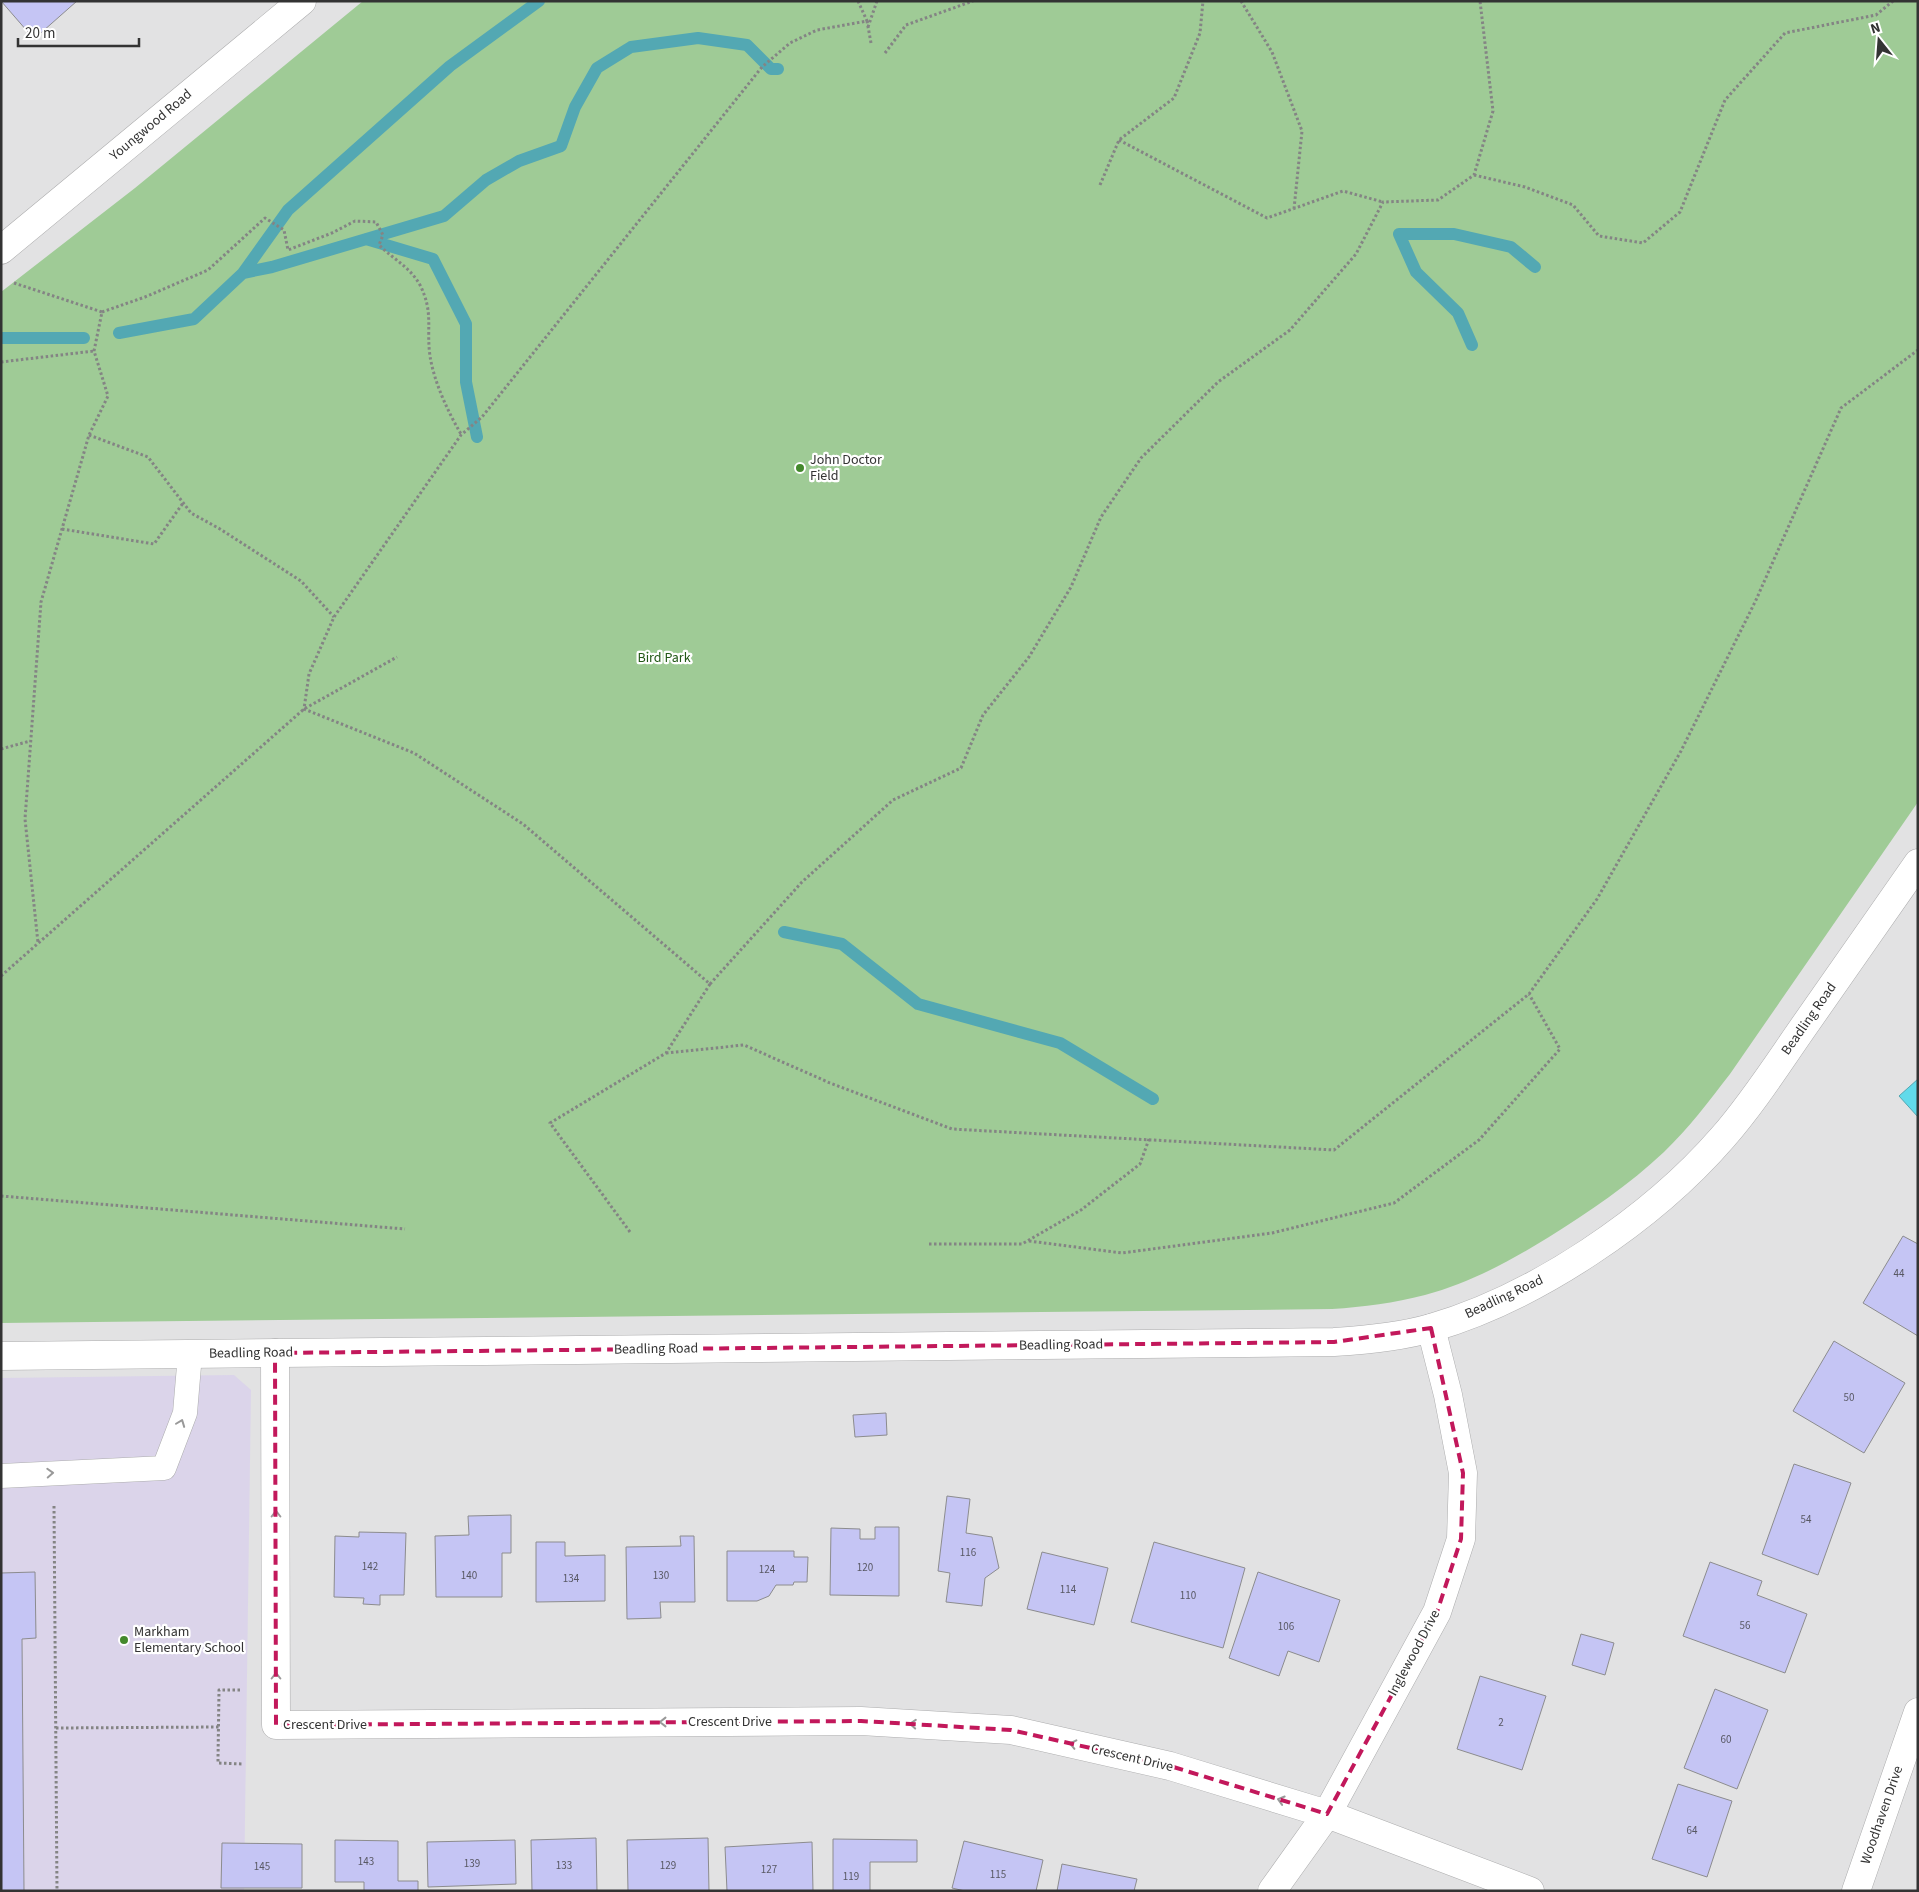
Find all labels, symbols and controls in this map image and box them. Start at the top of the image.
scale bar [18,15,139,47]
north arrow [1854,15,1904,65]
text: N [1868,18,1883,39]
text: 20 m [25,23,55,44]
street label: Youngwood Road [105,85,196,166]
place label: John Doctor Field [810,450,882,486]
marker: John Doctor Field [794,462,806,474]
park label: Bird Park [637,648,691,668]
street label: Beadling Road [1777,979,1841,1059]
house number: 44 [1894,1266,1905,1281]
street label: Beadling Road [1462,1270,1546,1324]
street label: Beadling Road [1019,1334,1103,1356]
street label: Beadling Road [614,1338,698,1360]
street label: Beadling Road [209,1342,293,1364]
house number: 50 [1844,1390,1854,1405]
one-way arrow [175,1419,185,1428]
one-way arrow [46,1468,54,1479]
one-way arrow [271,1510,281,1518]
house number: 54 [1801,1512,1812,1527]
house number: 116 [960,1545,977,1560]
house number: 142 [362,1559,378,1574]
house number: 120 [857,1560,873,1575]
house number: 124 [759,1562,776,1577]
house number: 140 [461,1568,477,1583]
house number: 130 [653,1568,669,1583]
house number: 134 [563,1571,580,1586]
house number: 114 [1060,1582,1077,1597]
house number: 110 [1180,1588,1196,1603]
street label: Inglewood Drive [1383,1606,1445,1700]
house number: 56 [1740,1618,1751,1633]
house number: 106 [1278,1619,1295,1634]
place label: Markham Elementary School [134,1622,245,1658]
marker: Markham Elementary School [118,1634,130,1646]
one-way arrow [271,1672,281,1680]
street label: Crescent Drive [688,1712,772,1732]
street label: Crescent Drive [283,1715,367,1735]
house number: 2 [1498,1715,1504,1730]
one-way arrow [659,1717,666,1727]
one-way arrow [908,1719,916,1730]
house number: 60 [1721,1732,1731,1747]
one-way arrow [1069,1739,1078,1750]
street label: Crescent Drive [1089,1739,1175,1777]
street label: Woodhaven Drive [1856,1763,1908,1867]
one-way arrow [1277,1796,1286,1806]
house number: 64 [1687,1823,1698,1838]
house number: 143 [358,1854,374,1869]
house number: 139 [464,1856,480,1871]
house number: 133 [556,1858,572,1873]
house number: 129 [660,1858,676,1873]
house number: 145 [254,1859,270,1874]
house number: 127 [761,1862,777,1877]
house number: 115 [990,1867,1006,1882]
house number: 119 [843,1869,859,1884]

